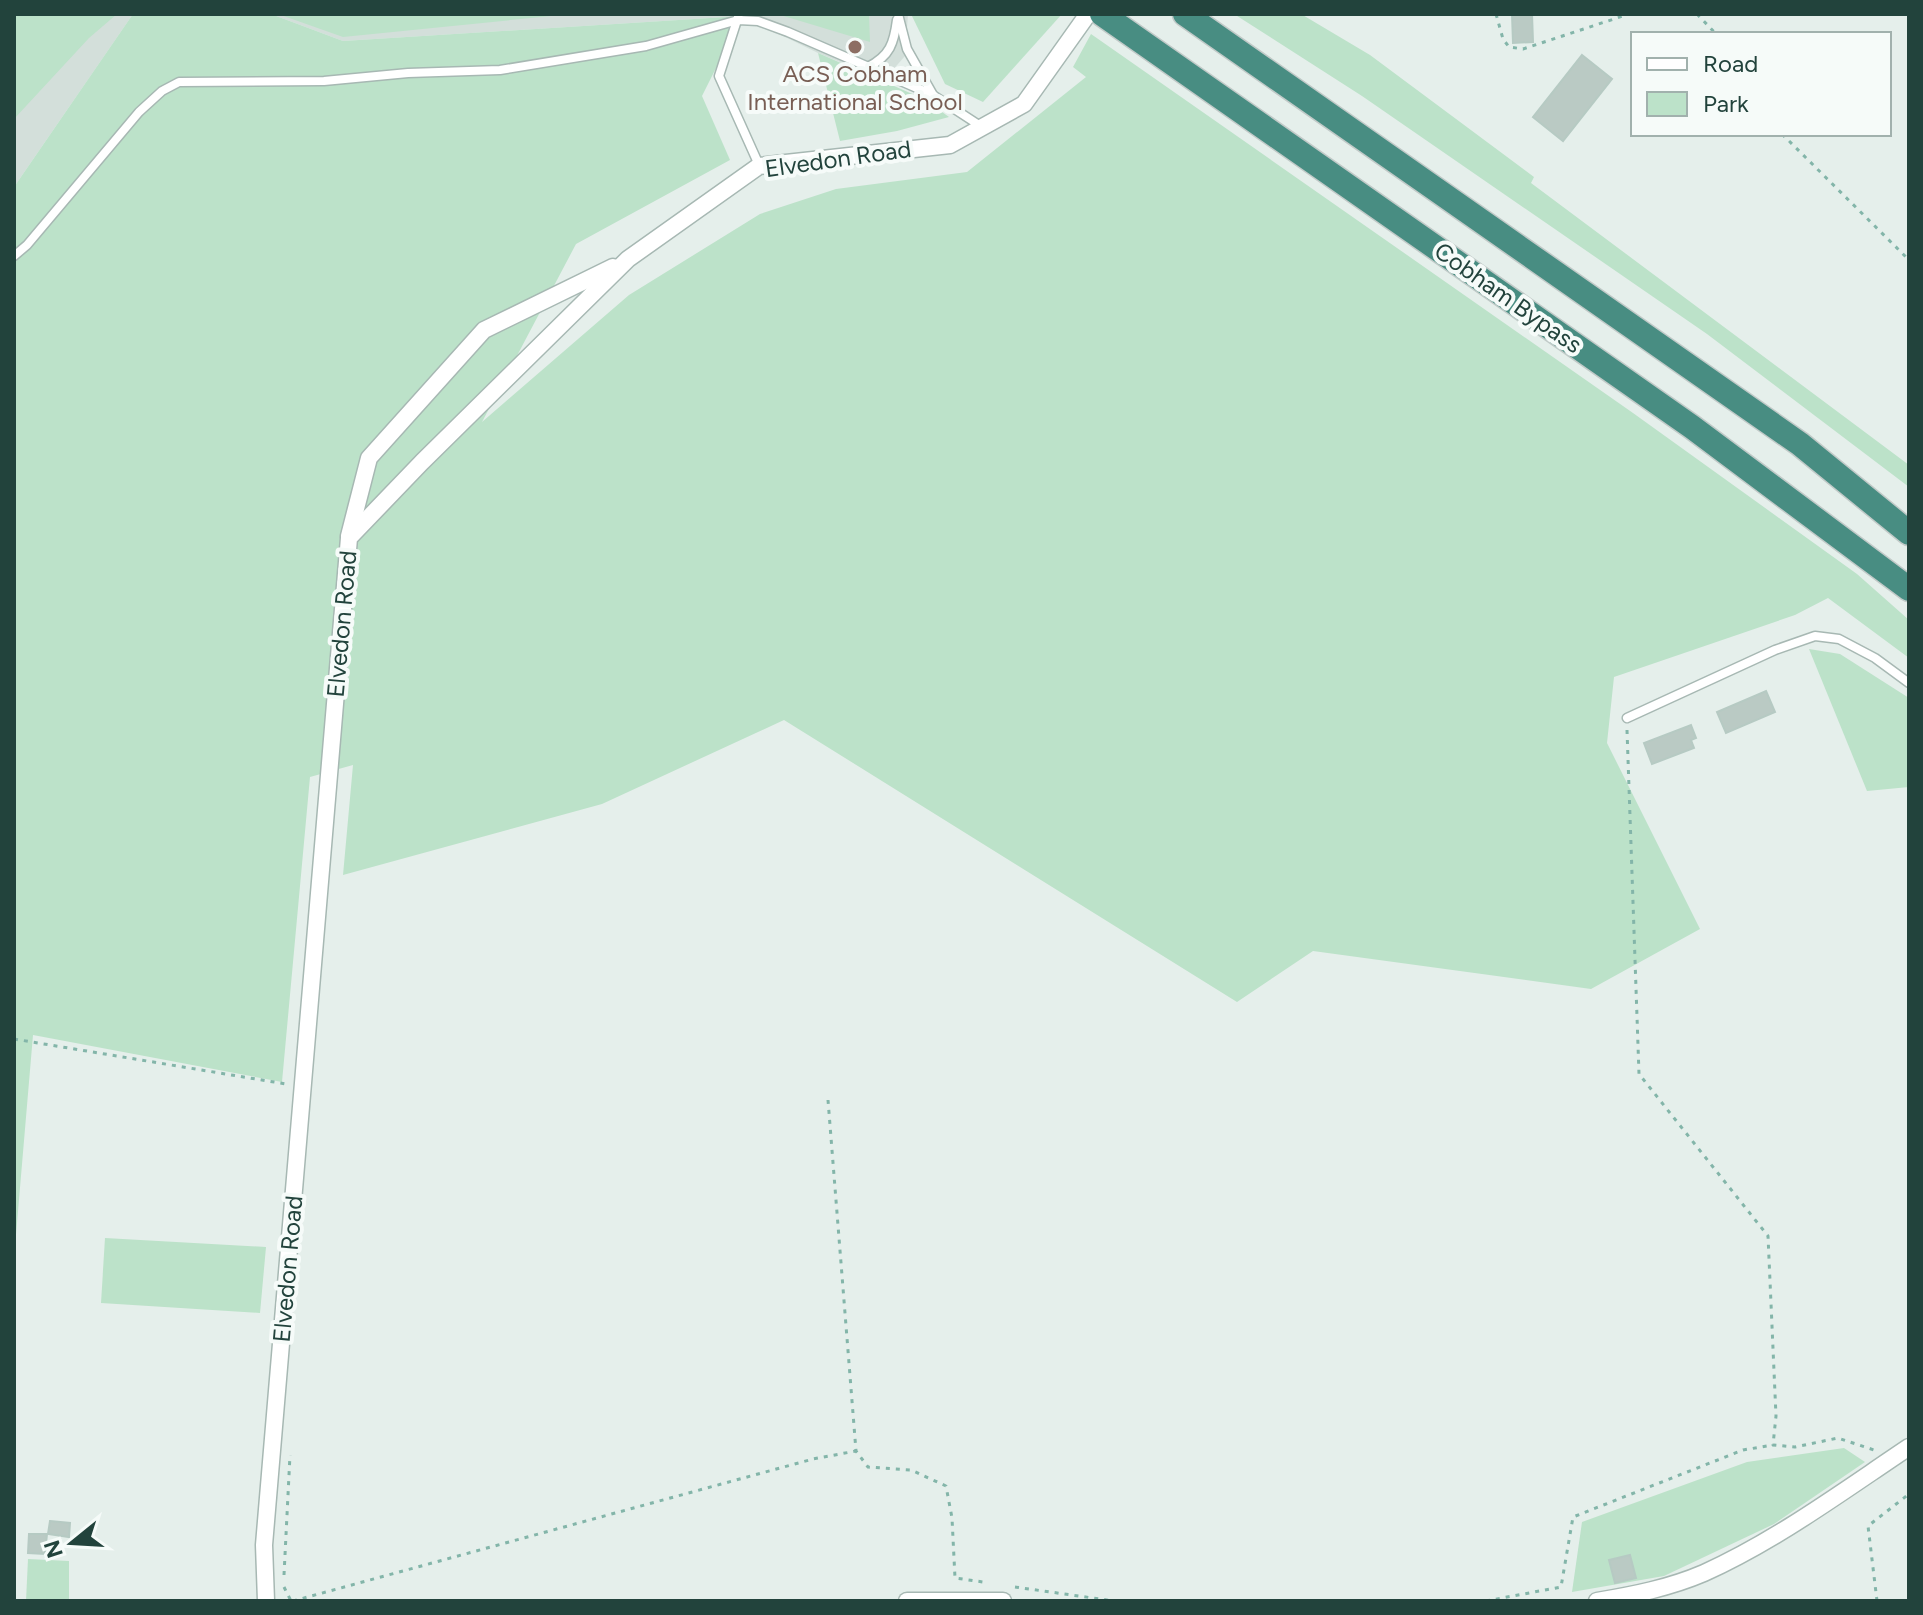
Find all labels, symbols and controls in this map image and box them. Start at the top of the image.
legend [1631,32,1891,136]
marker: ACS Cobham International School [846,38,864,56]
text: Road [1703,49,1758,78]
place label: ACS Cobham International School [747,59,963,116]
text: Park [1703,89,1749,118]
street label: Elvedon Road [763,134,913,183]
street label: Cobham Bypass [1429,236,1588,359]
street label: Elvedon Road [321,549,362,699]
street label: Elvedon Road [267,1194,308,1344]
north arrow [32,1503,112,1583]
text: N [38,1537,69,1561]

